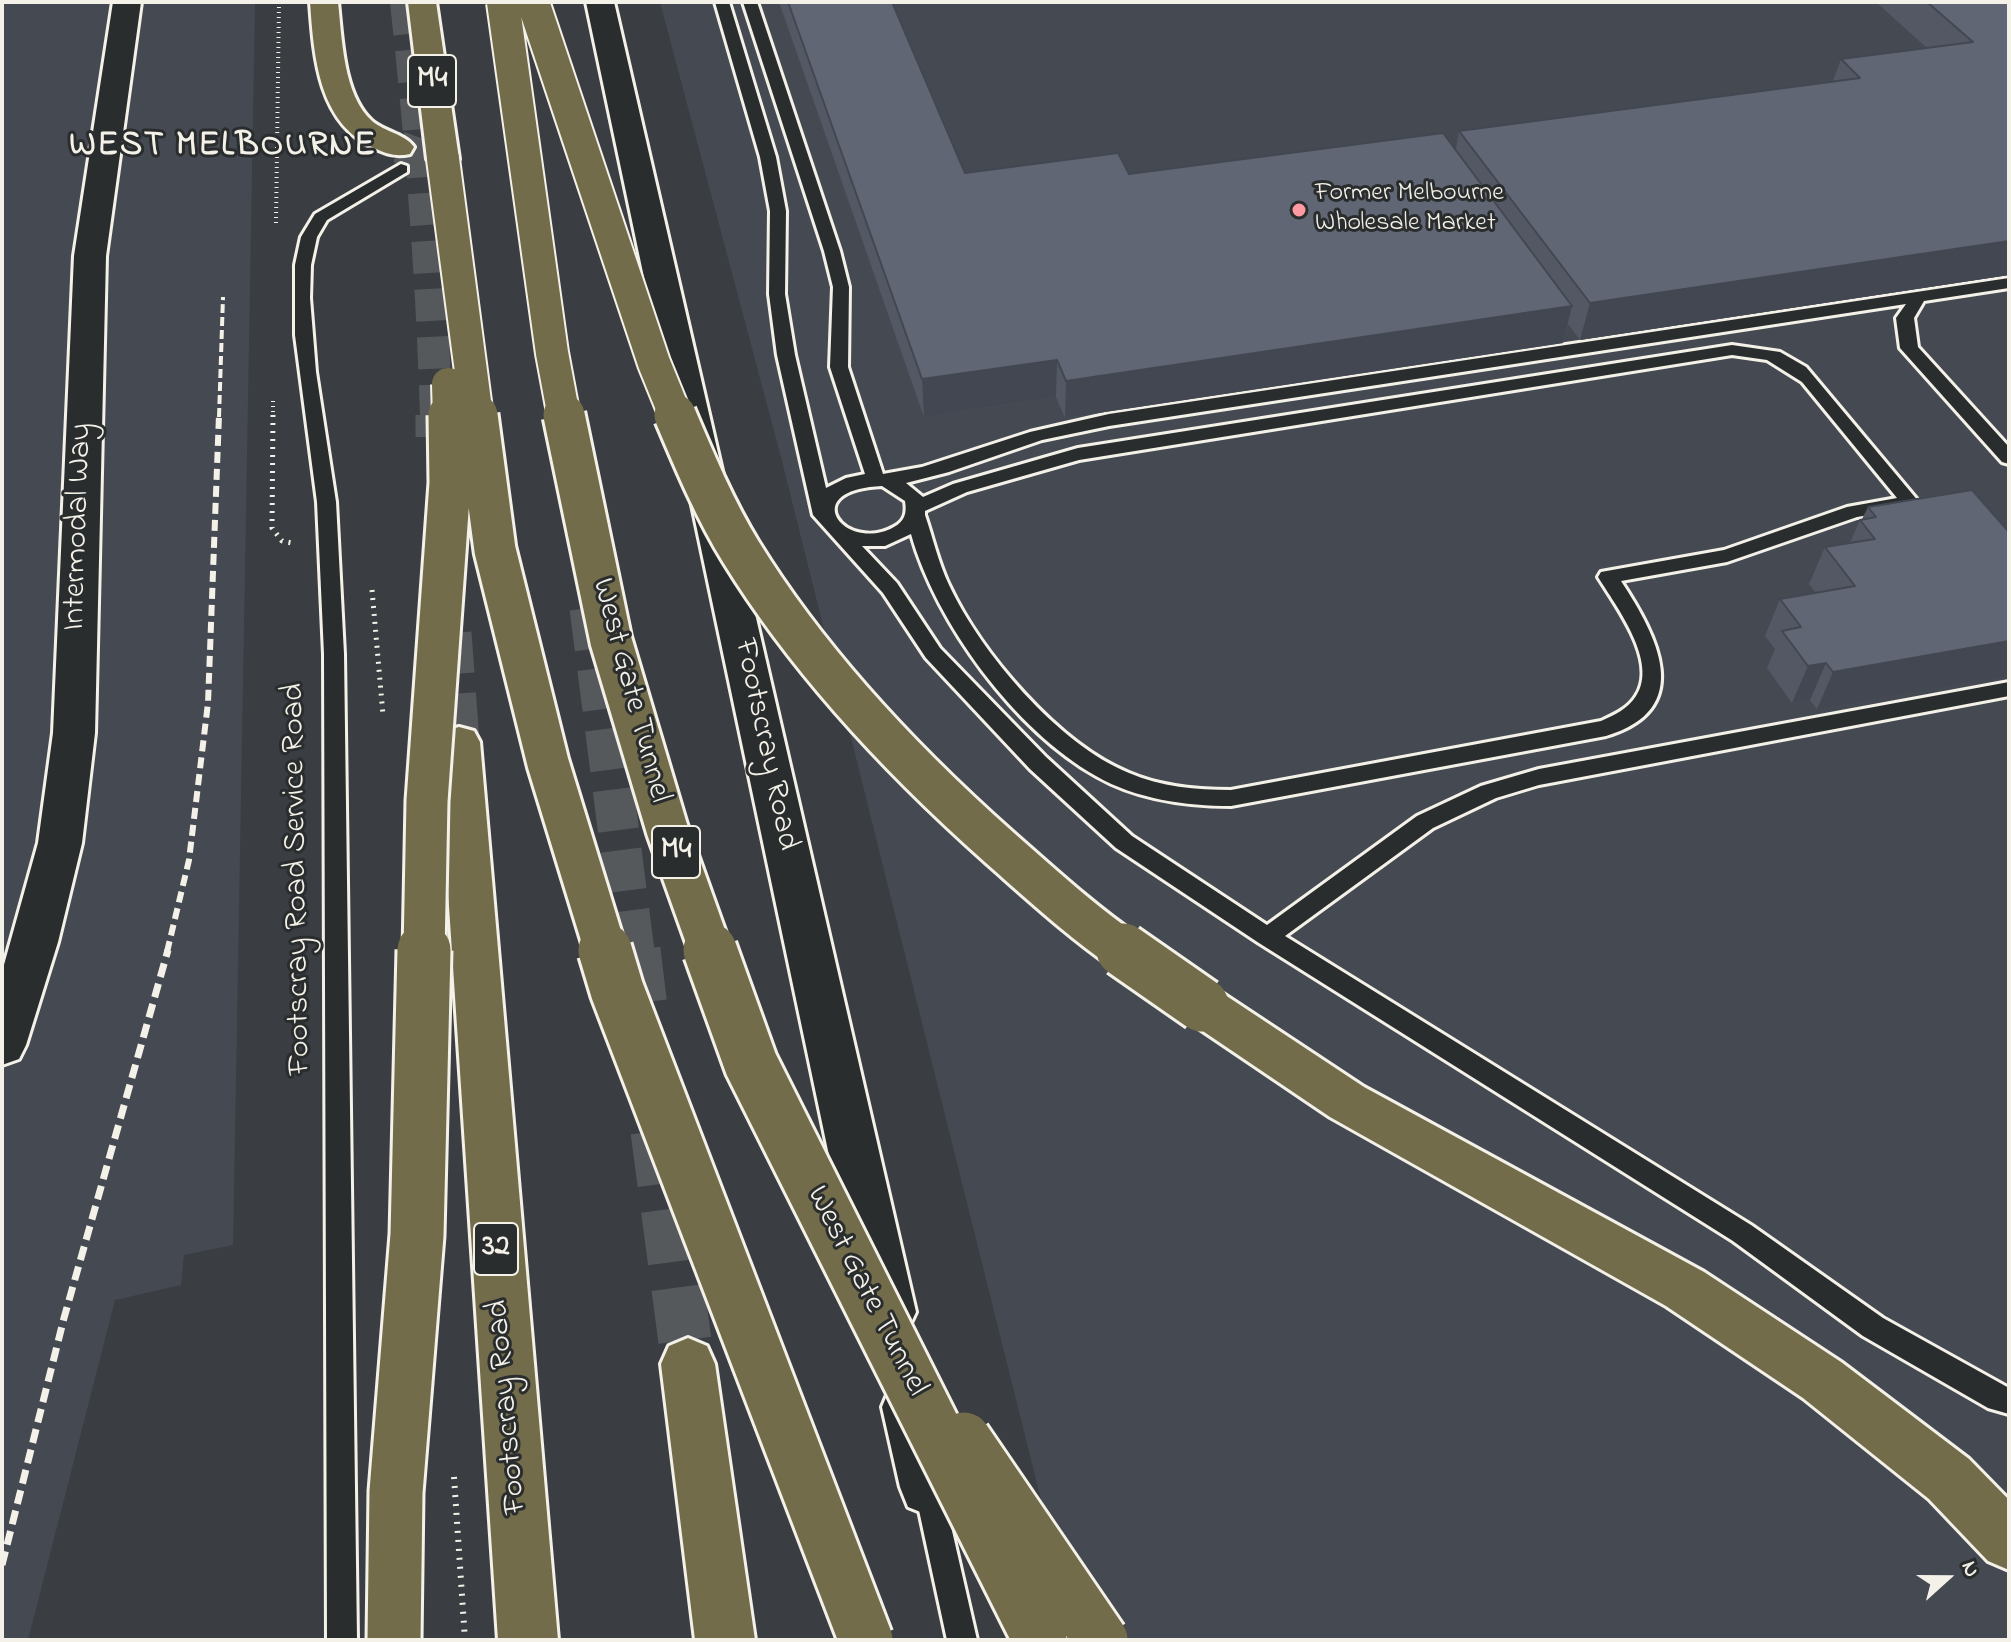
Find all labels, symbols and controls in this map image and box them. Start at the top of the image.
road number: M4 [408,55,456,107]
district label: WEST MELBOURNE [69,128,377,168]
place label: Former Melbourne Wholesale Market [1315,179,1504,240]
marker: Former Melbourne Wholesale Market [1290,201,1308,219]
street label: Intermodal Way [57,422,103,632]
street label: West Gate Tunnel [581,575,677,807]
street label: Footscray Road [723,636,805,854]
street label: Footscray Road Service Road [276,683,322,1075]
road number: M4 [652,826,700,878]
street label: West Gate Tunnel [796,1181,934,1403]
road number: 32 [474,1223,518,1275]
street label: Footscray Road [481,1298,537,1516]
north arrow [1907,1538,1987,1618]
text: N [1952,1557,1987,1582]

